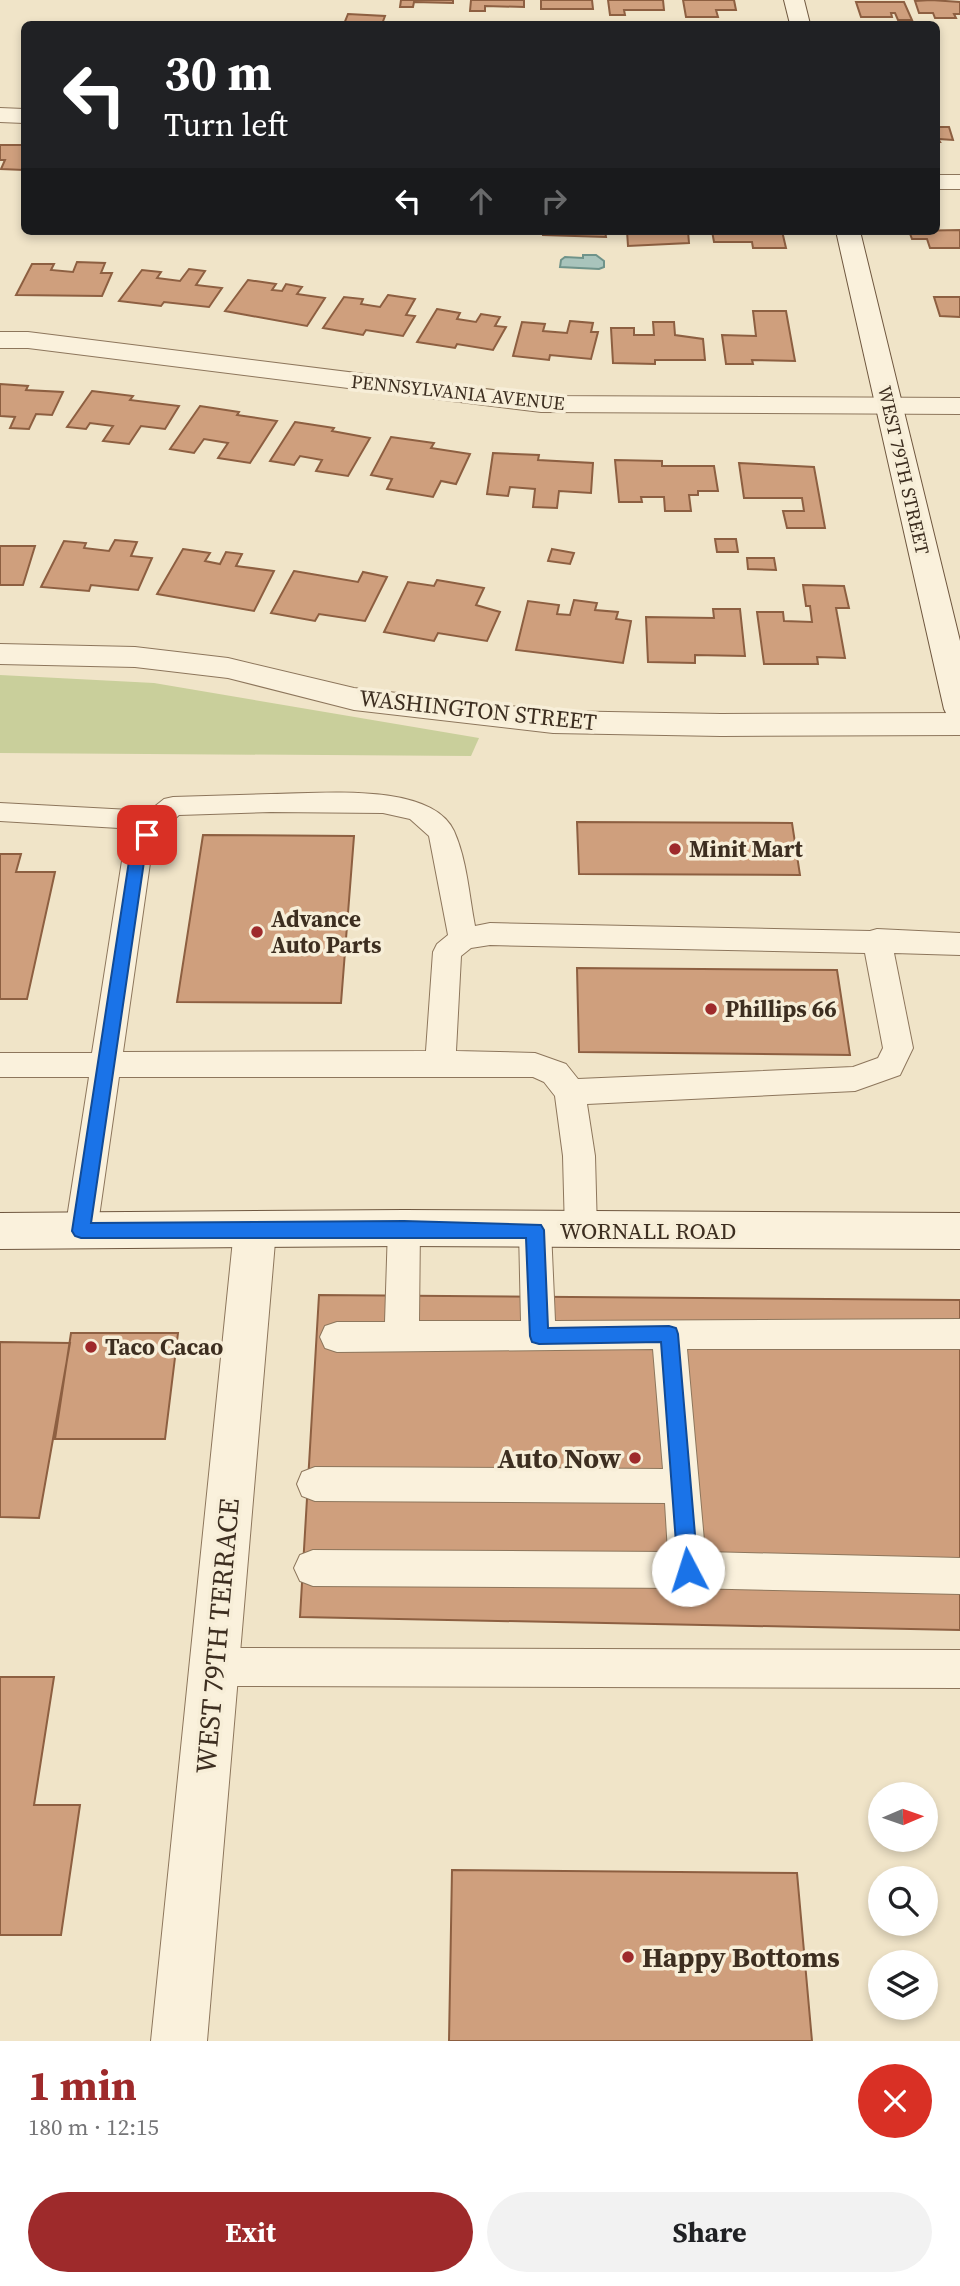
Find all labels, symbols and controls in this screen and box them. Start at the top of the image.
text: 30 m [164,39,272,106]
icon: left [49,49,140,140]
text: Turn left [164,103,288,147]
icon: left [389,182,427,220]
icon: ahead [462,182,500,220]
icon: right [535,182,573,220]
street label: PENNSYLVANIA AVENUE [350,368,566,416]
street label: WEST 79TH STREET [872,383,936,557]
street label: WASHINGTON STREET [358,682,598,738]
pin [117,805,177,865]
icon: arrive [128,816,166,854]
place label: Minit Mart [689,833,804,865]
marker: Minit Mart [667,841,683,857]
place label: Advance Auto Parts [271,903,381,961]
marker: Advance Auto Parts [249,924,265,940]
place label: Phillips 66 [725,993,837,1025]
marker: Phillips 66 [703,1001,719,1017]
street label: WORNALL ROAD [560,1215,736,1247]
place label: Taco Cacao [105,1331,223,1363]
marker: Taco Cacao [83,1339,99,1355]
place label: Auto Now [497,1439,621,1477]
marker: Auto Now [627,1450,643,1466]
street label: WEST 79TH TERRACE [186,1497,248,1775]
position arrow [651,1533,725,1607]
north arrow [868,1782,938,1852]
map controls [868,1782,938,2020]
button: search [868,1866,938,1936]
place label: Happy Bottoms [642,1938,840,1976]
marker: Happy Bottoms [620,1949,636,1965]
button: layers [868,1950,938,2020]
text: 1 min [28,2056,137,2114]
button: close [858,2064,932,2138]
text: 180 m · 12:15 [28,2111,159,2143]
button: Exit [28,2192,473,2272]
button: Share [487,2192,932,2272]

